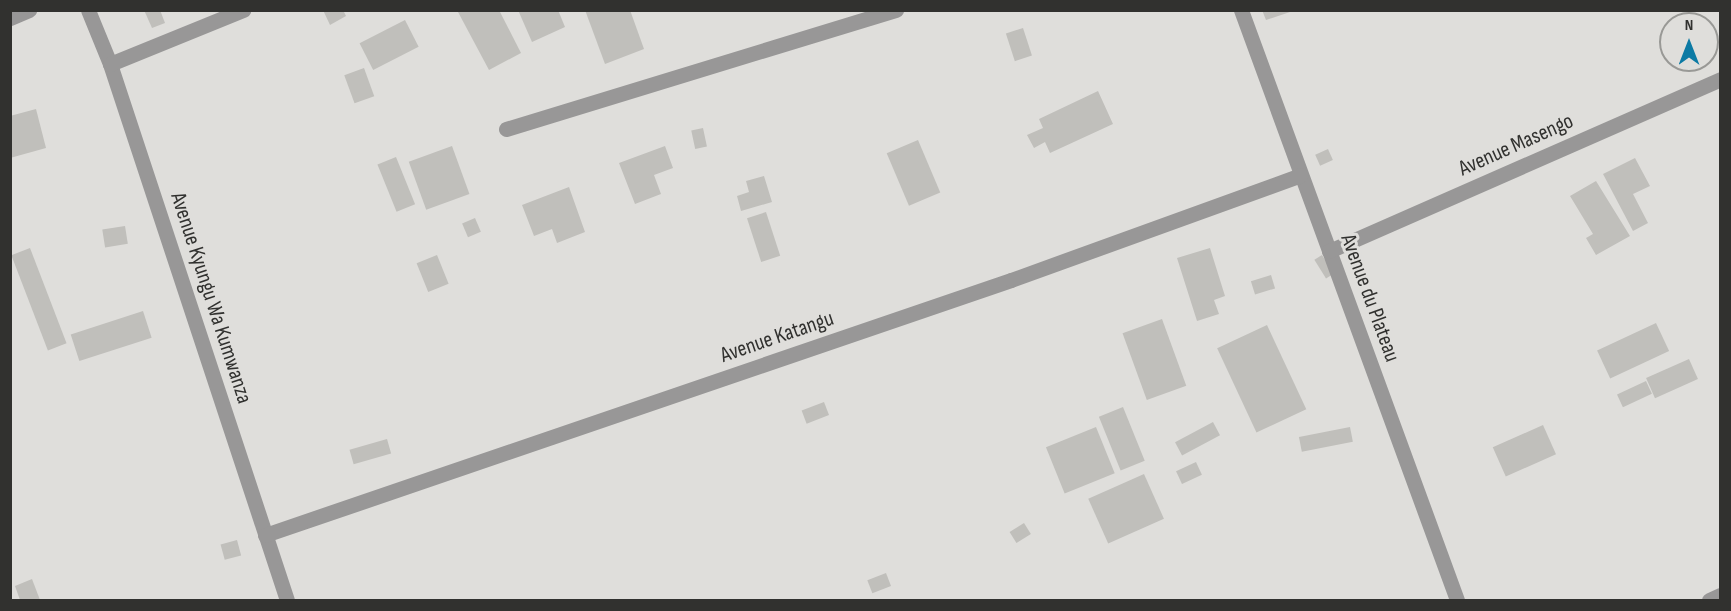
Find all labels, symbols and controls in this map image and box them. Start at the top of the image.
north arrow [1659,12,1719,72]
text: N [1685,16,1693,35]
street label: Avenue Masengo [1455,108,1577,182]
street label: Avenue Kyungu Wa Kumwanza [164,189,258,407]
street label: Avenue du Plateau [1335,231,1405,365]
street label: Avenue Katangu [717,305,837,369]

